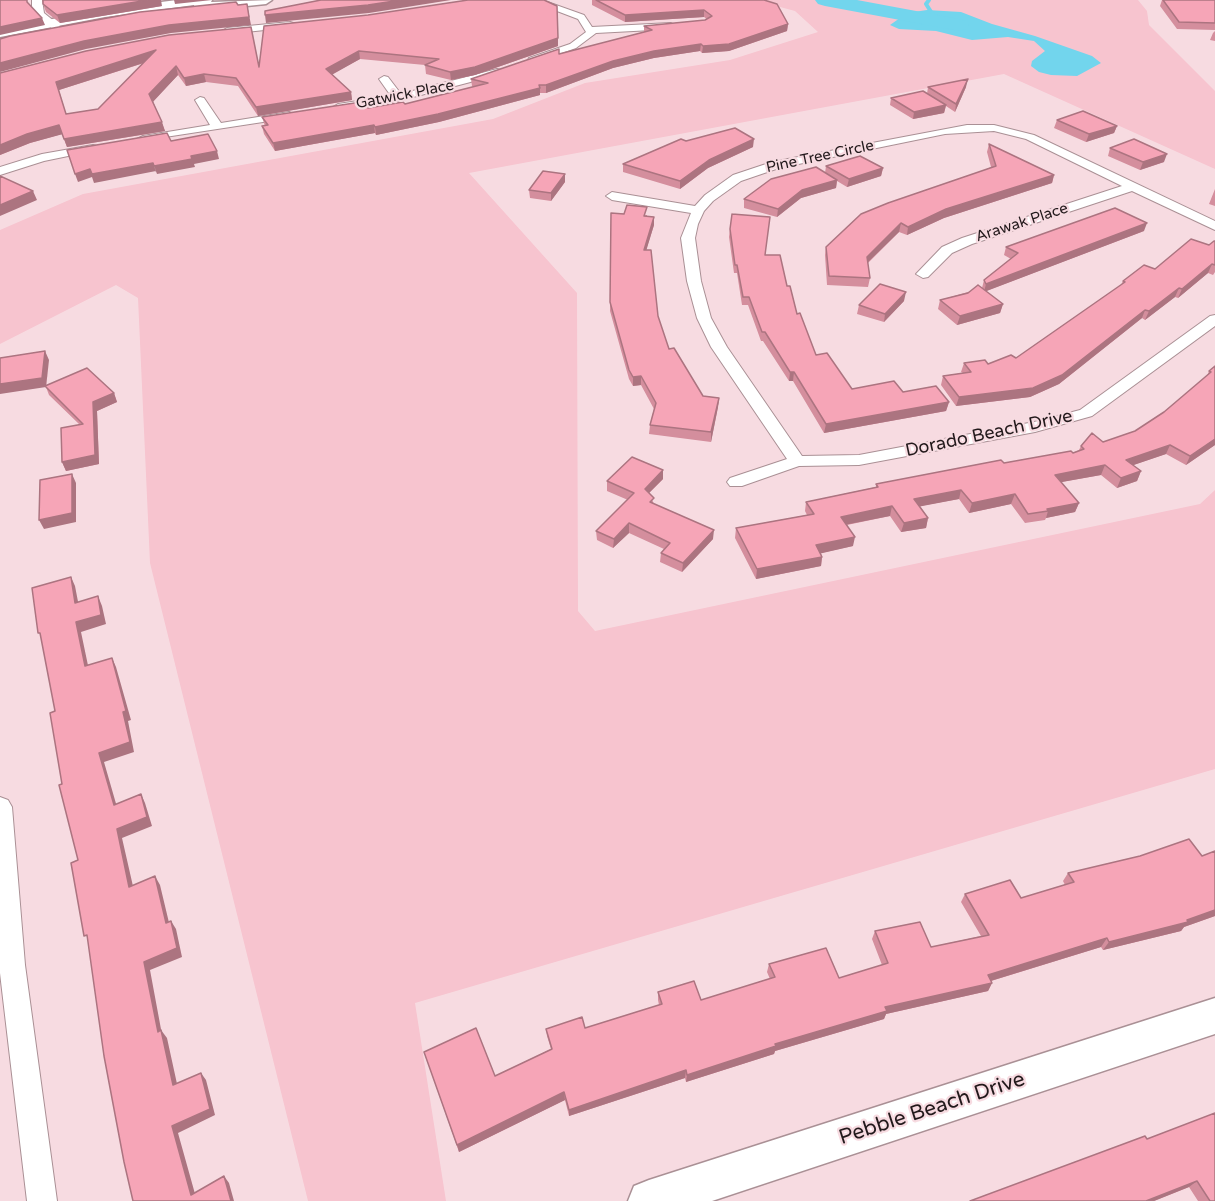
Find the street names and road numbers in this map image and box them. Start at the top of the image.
street label: Gatwick Place [354,77,456,113]
street label: Pine Tree Circle [764,137,876,177]
street label: Arawak Place [974,200,1070,246]
street label: Dorado Beach Drive [903,406,1075,462]
street label: Pebble Beach Drive [836,1067,1028,1151]

